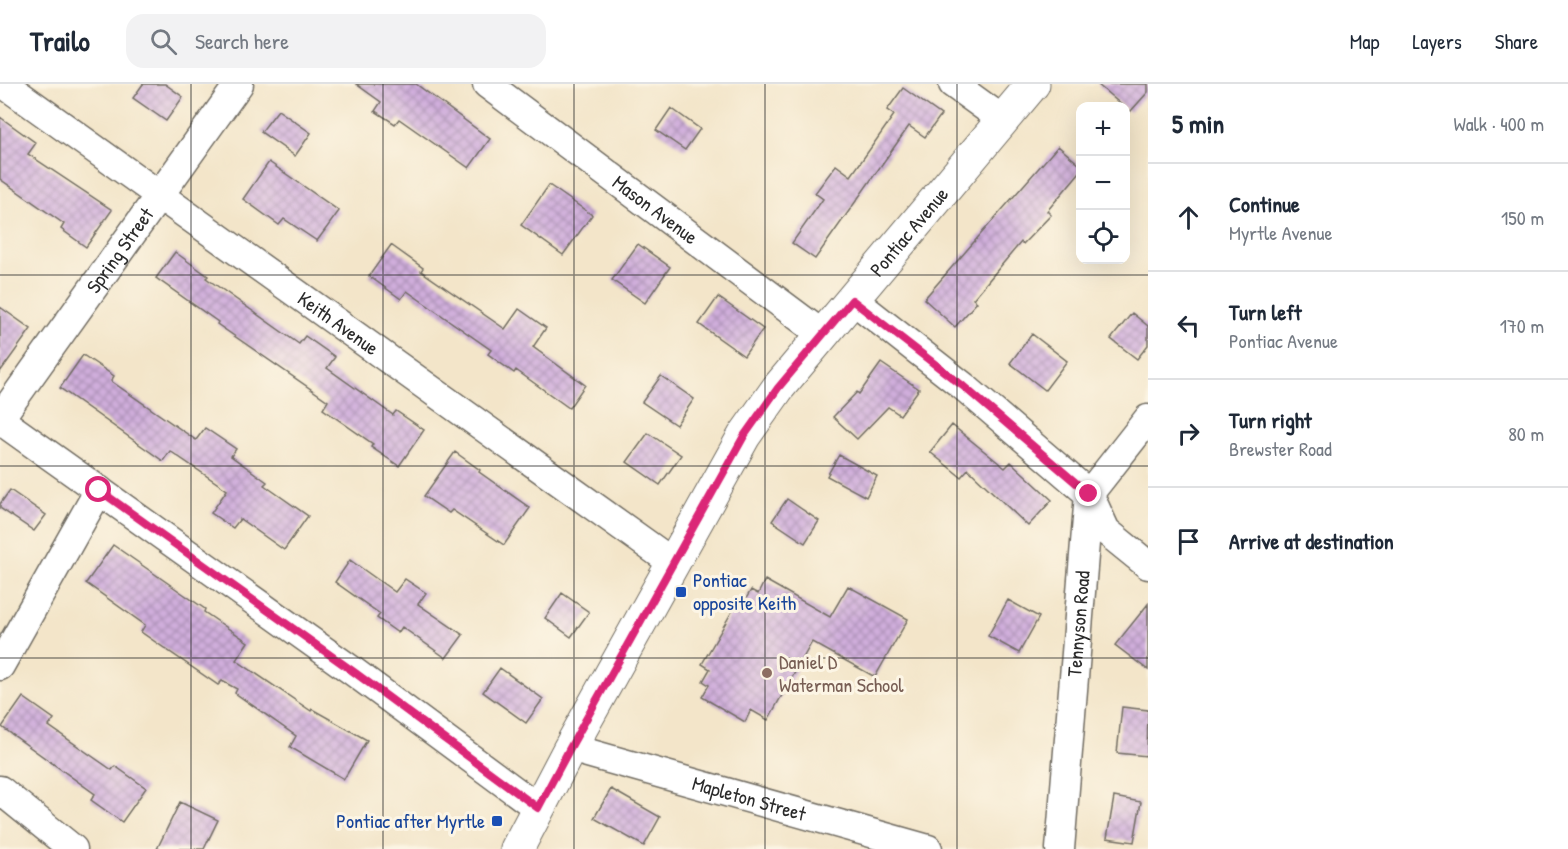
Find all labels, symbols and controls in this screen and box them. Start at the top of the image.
search box [126,14,546,68]
text: Trailo [30,22,90,60]
icon: search [147,25,180,58]
text: Search here [195,26,289,56]
text: Map [1350,27,1379,56]
text: Layers [1412,27,1462,56]
text: Share [1495,27,1538,56]
map controls [1076,102,1130,264]
button: + [1076,102,1130,156]
text: 5 min [1172,106,1224,141]
text: Walk · 400 m [1453,110,1544,137]
button: − [1076,156,1130,210]
street label: Mason Avenue [607,169,704,250]
street label: Pontiac Avenue [863,181,954,282]
text: Continue [1229,189,1300,219]
street label: Spring Street [80,201,160,298]
icon: ahead [1172,201,1205,234]
text: 150 m [1501,204,1544,231]
button: locate [1076,210,1130,264]
text: Myrtle Avenue [1229,219,1333,246]
street label: Keith Avenue [293,285,384,361]
text: Turn left [1229,297,1302,327]
icon: left [1172,309,1205,342]
text: 170 m [1500,312,1544,339]
text: Pontiac Avenue [1229,327,1338,354]
text: Turn right [1229,405,1312,435]
icon: right [1172,417,1205,450]
text: 80 m [1508,420,1544,447]
text: Brewster Road [1229,435,1332,462]
route start [85,476,111,502]
route end [1075,480,1101,506]
icon: arrive [1172,525,1205,558]
text: Arrive at destination [1229,526,1394,556]
place label: Pontiac opposite Keith [693,566,796,616]
street label: Tennyson Road [1060,570,1096,678]
marker: Pontiac opposite Keith [674,585,688,599]
place label: Daniel D Waterman School [779,648,904,698]
marker: Daniel D Waterman School [760,666,774,680]
street label: Mapleton Street [689,769,810,827]
place label: Pontiac after Myrtle [336,807,485,834]
marker: Pontiac after Myrtle [490,814,504,828]

